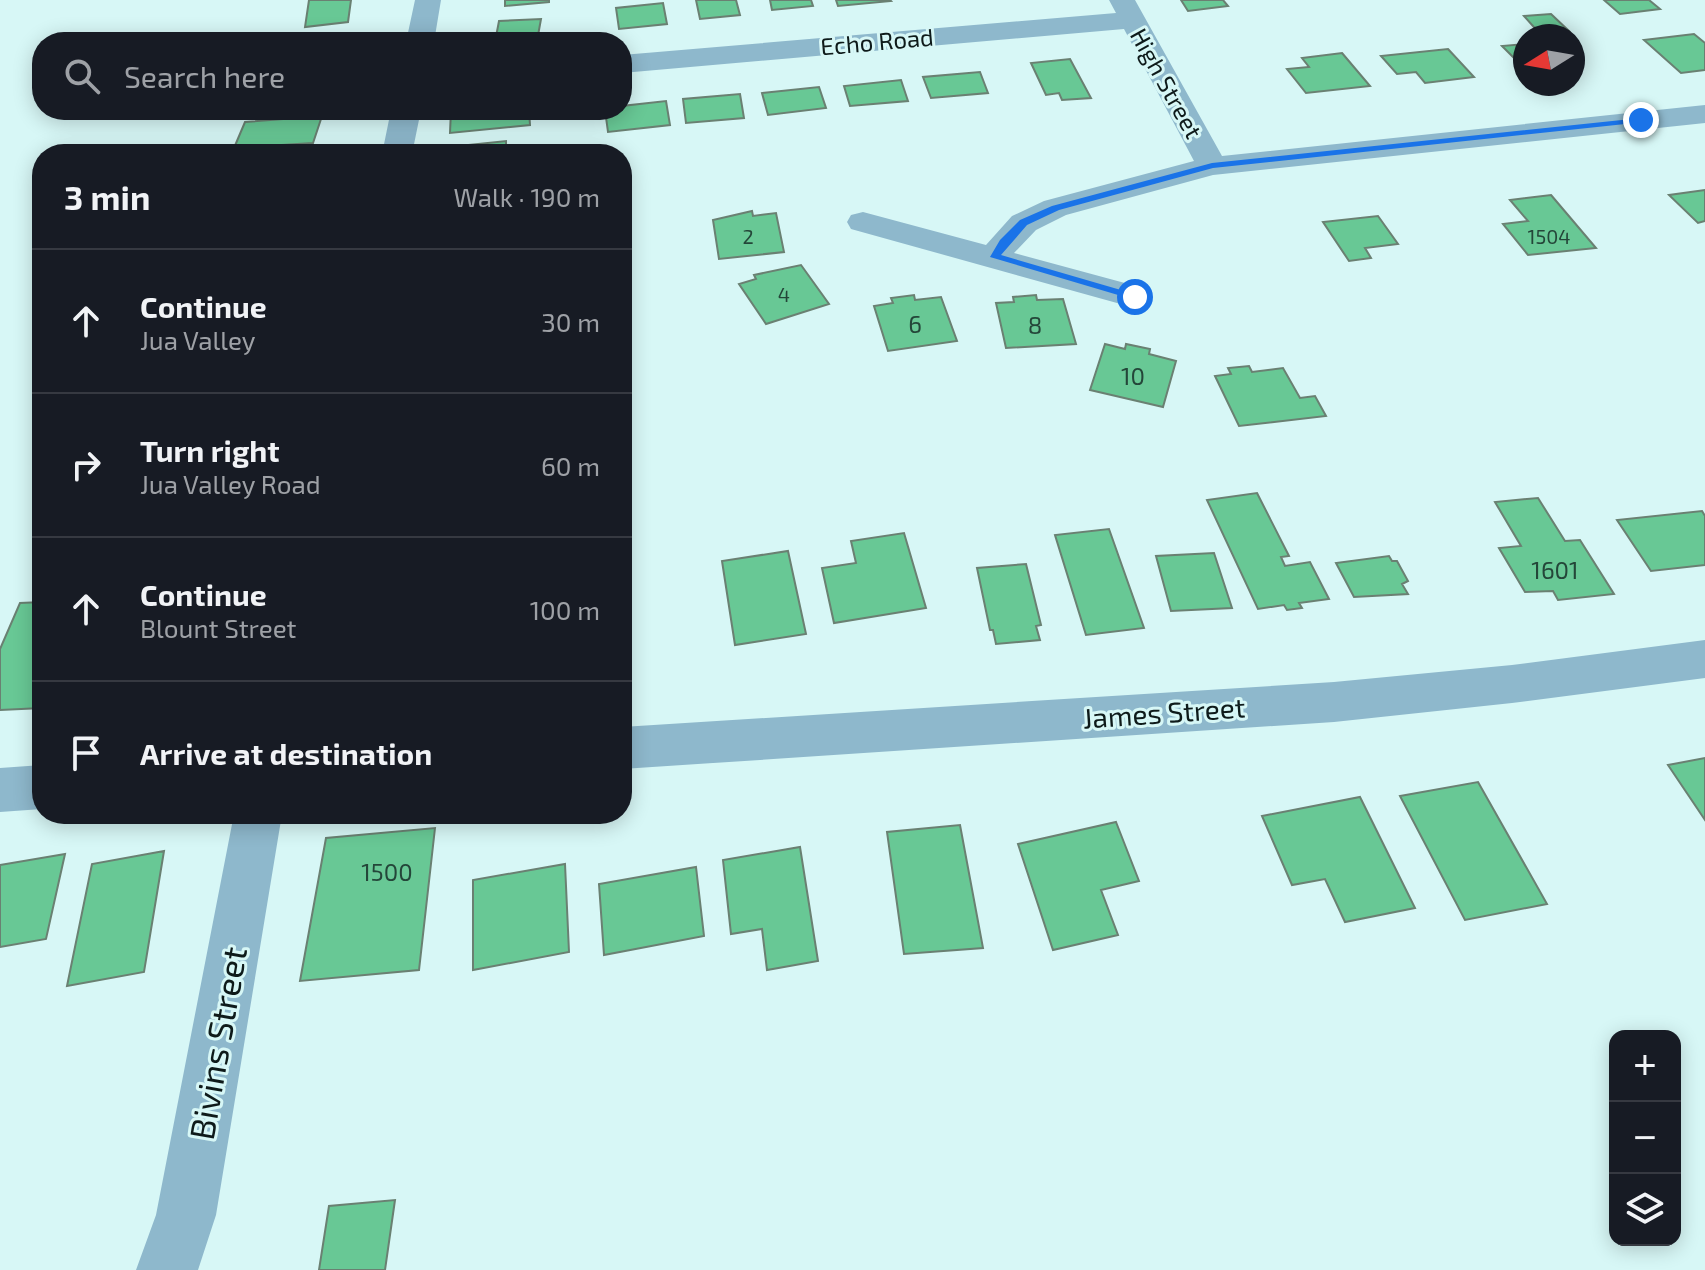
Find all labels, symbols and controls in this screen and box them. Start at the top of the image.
street label: Echo Road [819,22,935,60]
street label: High Street [1125,23,1209,143]
north arrow [1513,24,1585,96]
search box [32,32,632,120]
icon: search [60,54,104,98]
text: Search here [124,58,285,94]
route end [1623,102,1659,138]
text: 3 min [64,176,150,217]
text: Walk · 190 m [453,181,600,212]
house number: 2 [742,224,754,248]
house number: 1504 [1527,224,1571,248]
route start [1117,279,1153,315]
house number: 4 [778,282,790,306]
text: Continue [140,288,267,324]
icon: ahead [64,299,108,343]
text: 30 m [541,306,600,337]
house number: 6 [908,309,922,338]
house number: 8 [1028,310,1042,339]
text: Jua Valley [140,324,256,355]
house number: 10 [1121,361,1145,390]
text: Turn right [140,432,280,468]
icon: right [64,443,108,487]
text: 60 m [541,450,600,481]
text: Jua Valley Road [140,468,321,499]
house number: 1601 [1531,555,1579,584]
text: Continue [140,576,267,612]
icon: ahead [64,587,108,631]
text: 100 m [530,594,600,625]
text: Blount Street [140,612,297,643]
street label: James Street [1082,689,1246,735]
icon: arrive [64,731,108,775]
text: Arrive at destination [140,735,432,771]
house number: 1500 [361,857,413,886]
street label: Bivins Street [180,943,254,1143]
map controls [1609,1030,1681,1246]
button: + [1609,1030,1681,1102]
button: − [1609,1102,1681,1174]
button: layers [1609,1174,1681,1246]

